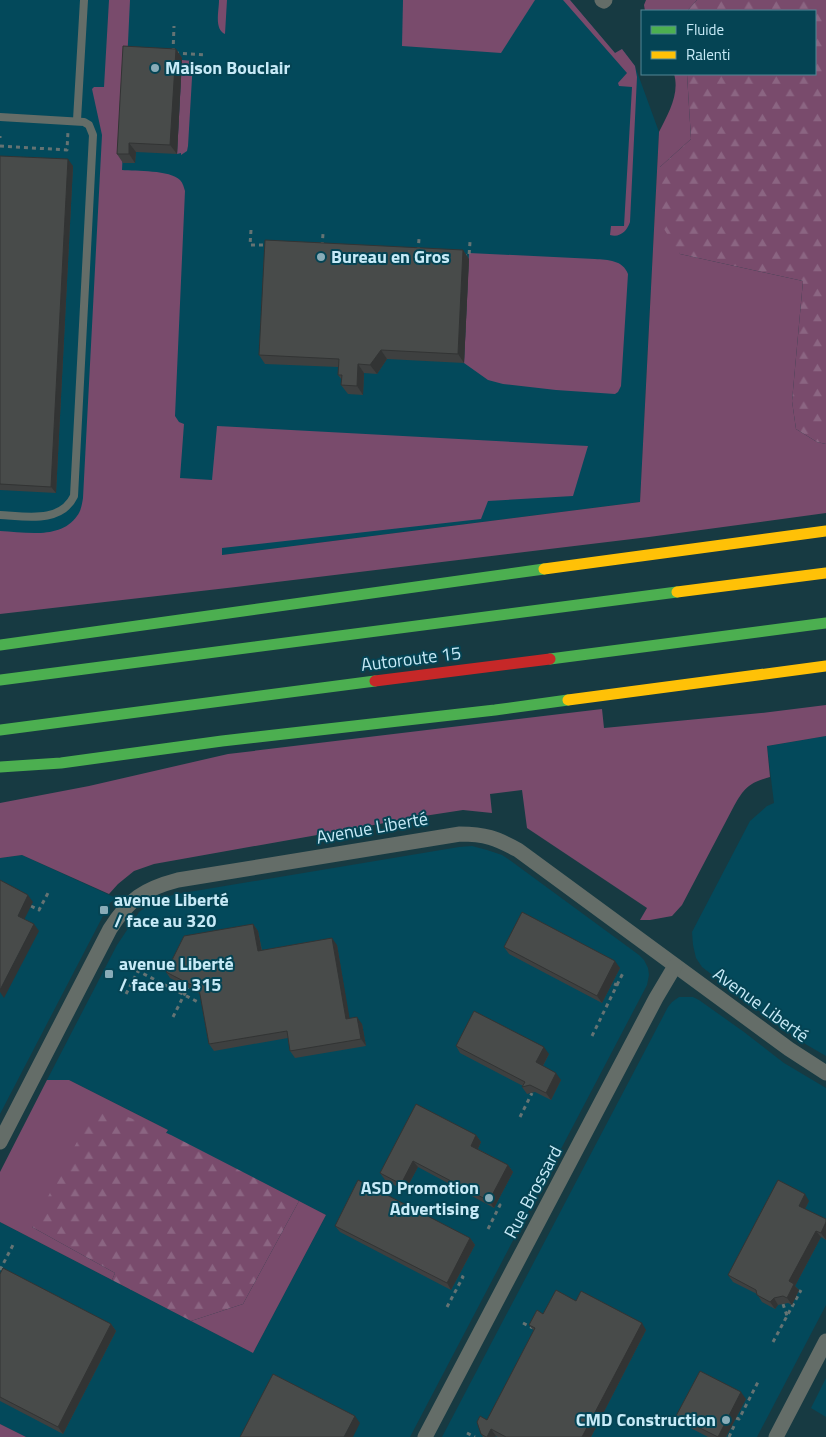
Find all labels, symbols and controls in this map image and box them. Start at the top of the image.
legend [641,10,816,75]
text: Fluide [686,18,724,41]
text: Ralenti [686,43,730,66]
place label: Maison Bouclair [165,54,290,81]
marker: Maison Bouclair [149,62,161,74]
place label: Bureau en Gros [331,243,450,270]
marker: Bureau en Gros [315,251,327,263]
street label: Autoroute 15 [359,639,463,678]
street label: Avenue Liberté [314,804,430,851]
place label: avenue Liberté / face au 320 [114,886,229,934]
marker: avenue Liberté / face au 320 [98,904,110,916]
place label: avenue Liberté / face au 315 [119,950,234,998]
street label: Avenue Liberté [708,960,815,1049]
marker: avenue Liberté / face au 315 [103,968,115,980]
street label: Rue Brossard [497,1141,568,1243]
place label: ASD Promotion Advertising [361,1174,479,1222]
marker: ASD Promotion Advertising [483,1192,495,1204]
place label: CMD Construction [576,1406,716,1433]
marker: CMD Construction [720,1414,732,1426]

